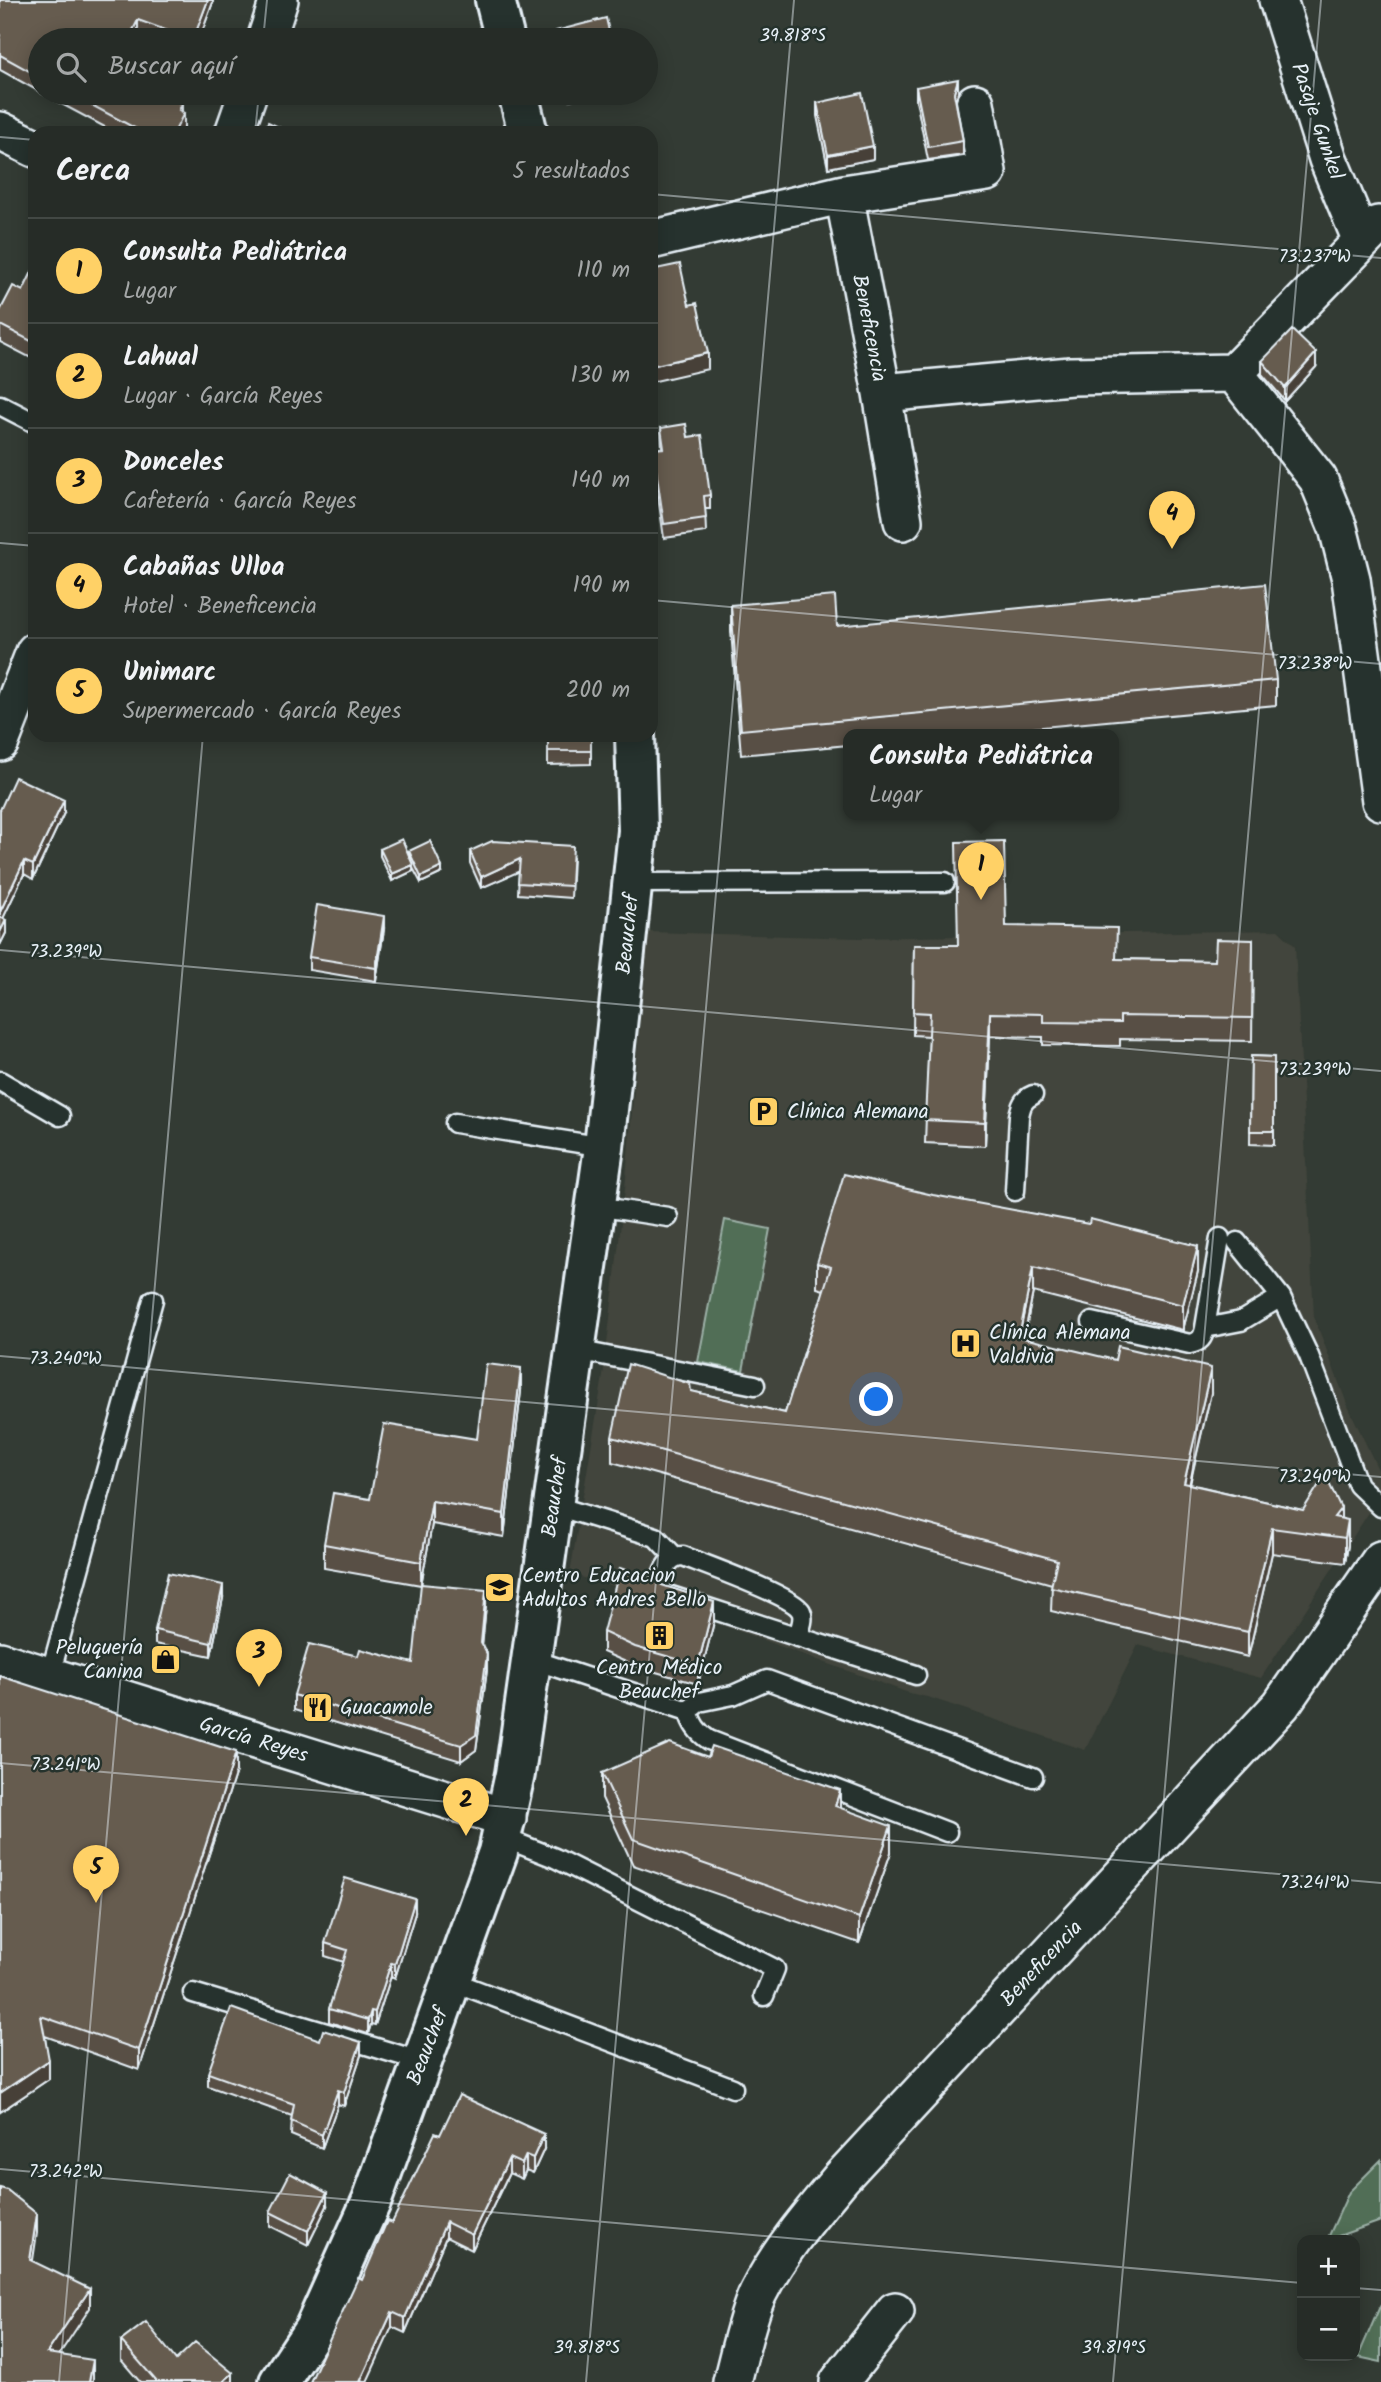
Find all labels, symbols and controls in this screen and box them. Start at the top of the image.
text: 39.818°S [760,22,827,51]
search box [28,28,658,105]
text: Buscar aquí [108,46,234,88]
icon: search [52,48,90,86]
street label: Pasaje Gunkel [1281,59,1352,184]
text: Cerca [56,148,130,196]
text: 5 resultados [513,154,630,190]
text: Consulta Pediátrica [123,232,347,274]
text: 73.237°W [1279,243,1351,272]
text: 1 [76,253,82,289]
text: 110 m [577,253,630,289]
street label: Beneficencia [842,272,895,385]
text: Lugar [123,274,176,310]
text: Lahual [123,337,198,379]
text: 2 [72,358,86,394]
text: 130 m [571,358,630,394]
text: Lugar · García Reyes [123,379,323,415]
text: Donceles [123,442,224,484]
text: 3 [73,463,85,499]
text: 140 m [571,463,630,499]
text: Cafetería · García Reyes [123,484,356,520]
pin: 4 [1149,491,1195,549]
text: Cabañas Ulloa [123,547,285,589]
text: 4 [73,568,85,604]
text: 190 m [573,568,630,604]
text: Hotel · Beneficencia [123,589,317,625]
text: 73.238°W [1278,650,1352,679]
text: Unimarc [123,652,216,694]
text: 5 [73,673,85,709]
text: 200 m [566,673,630,709]
text: Supermercado · García Reyes [123,694,401,730]
popup [843,729,1119,820]
text: Consulta Pediátrica [869,736,1093,778]
text: Lugar [869,778,922,814]
pin: 1 [958,842,1004,900]
street label: Beauchef [608,890,649,976]
text: 73.239°W [30,938,102,967]
text: 73.239°W [1279,1056,1351,1085]
parking icon: Clínica Alemana [747,1094,781,1128]
place label: Clínica Alemana [787,1096,929,1129]
place label: Clínica Alemana Valdivia [989,1317,1131,1374]
hospital icon: Clínica Alemana Valdivia [949,1327,983,1361]
text: 73.240°W [30,1345,102,1374]
your location [859,1382,893,1416]
street label: Beauchef [534,1453,578,1539]
text: 73.240°W [1279,1463,1351,1492]
place label: Centro Educacion Adultos Andres Bello [522,1560,706,1617]
school or university icon: Centro Educacion Adultos Andres Bello [482,1570,516,1604]
building icon: Centro Médico Beauchef [642,1618,676,1652]
pin: 3 [236,1629,282,1687]
place label: Peluquería Canina [56,1632,143,1689]
shop icon: Peluquería Canina [149,1642,183,1676]
place label: Centro Médico Beauchef [596,1652,722,1709]
restaurant icon: Guacamole [300,1690,334,1724]
place label: Guacamole [340,1692,433,1725]
street label: García Reyes [195,1708,312,1773]
text: 73.241°W [31,1751,101,1780]
pin: 2 [443,1778,489,1836]
pin: 5 [73,1845,119,1903]
text: 73.241°W [1280,1869,1350,1898]
street label: Beneficencia [993,1913,1091,2015]
street label: Beauchef [399,2001,459,2090]
text: 73.242°W [29,2158,103,2187]
map controls [1297,2235,1360,2361]
button: + [1297,2235,1360,2298]
button: − [1297,2298,1360,2361]
text: 39.818°S [554,2334,621,2363]
text: 39.819°S [1082,2334,1147,2363]

